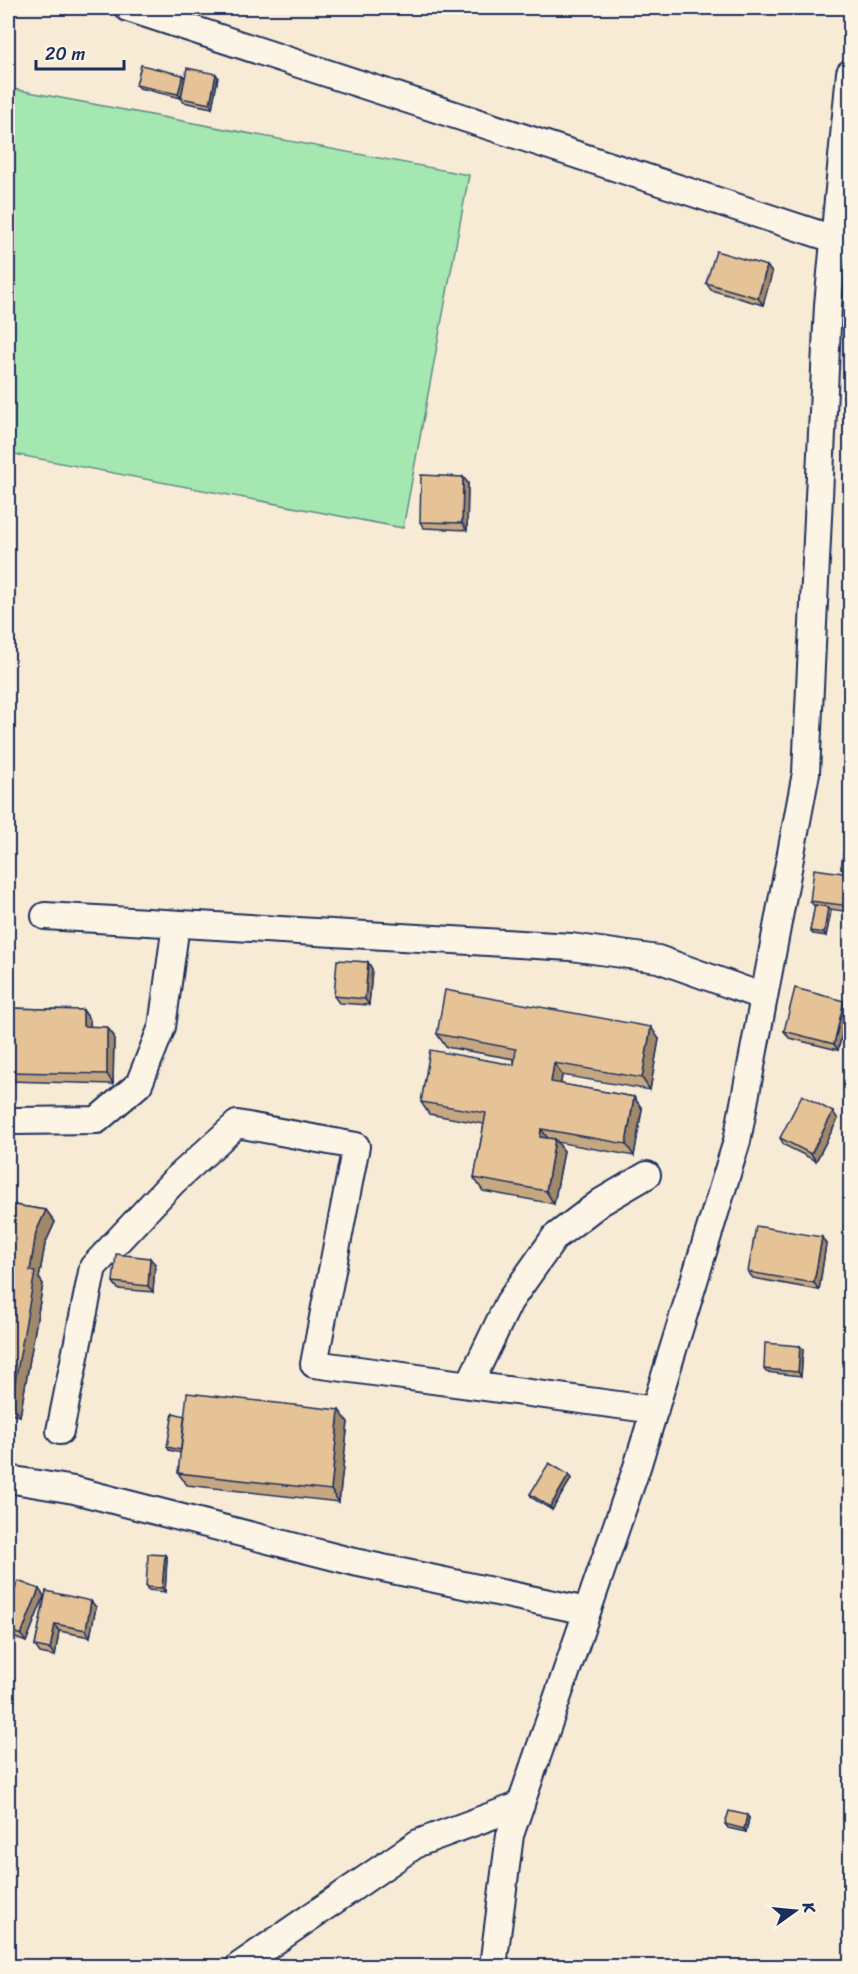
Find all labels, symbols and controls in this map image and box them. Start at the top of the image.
scale bar [36,33,124,71]
text: 20 m [45,38,85,70]
north arrow [765,1881,825,1941]
text: K [793,1898,825,1917]

